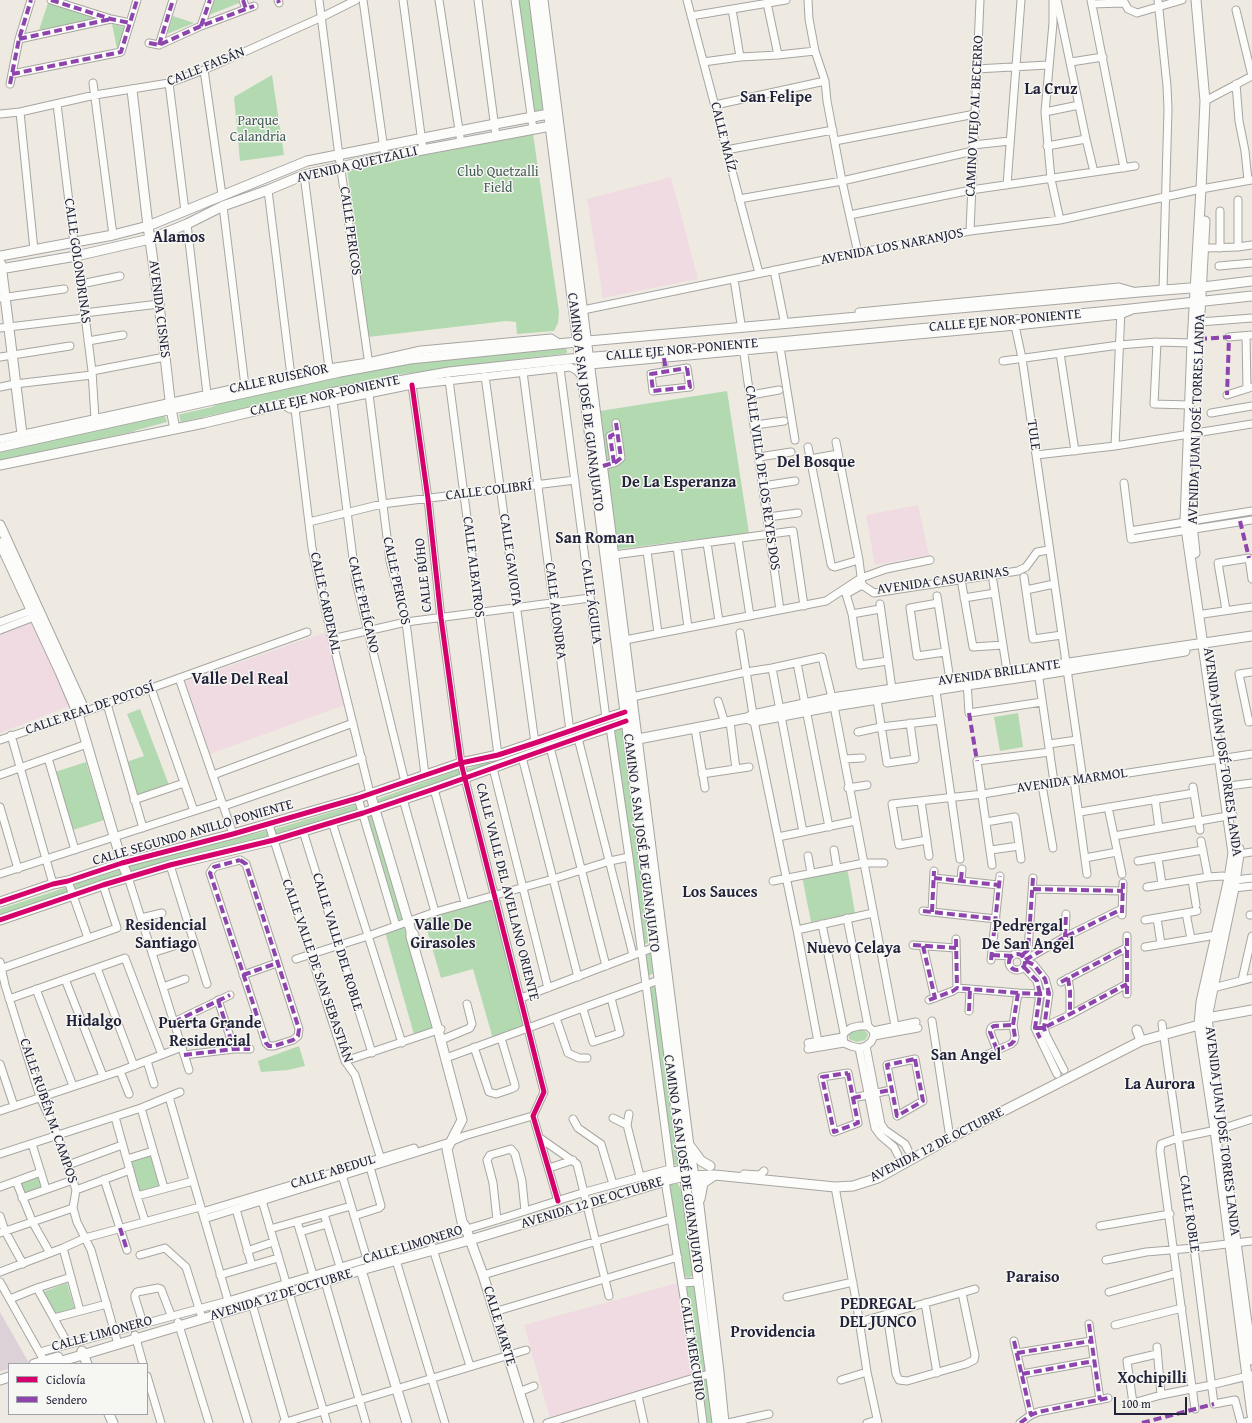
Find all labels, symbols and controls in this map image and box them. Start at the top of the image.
street label: CAMINO VIEJO AL BECERRO [962,35,988,197]
street label: CALLE FAISÁN [165,44,247,90]
district label: La Cruz [1024,80,1078,100]
district label: San Felipe [740,88,812,108]
street label: CALLE MAÍZ [706,100,740,174]
park label: Parque Calandria [230,113,286,146]
street label: AVENIDA QUETZALLI [295,143,419,187]
park label: Club Quetzalli Field [457,164,539,196]
street label: CALLE PERICOS [335,186,365,276]
street label: CALLE GOLONDRINAS [60,197,94,325]
street label: AVENIDA LOS NARANJOS [819,225,965,269]
district label: Alamos [153,228,205,248]
street label: AVENIDA CISNES [145,259,173,359]
street label: CAMINO A SAN JOSÉ DE GUANAJUATO [563,292,607,512]
street label: CALLE EJE NOR-PONIENTE [928,306,1082,336]
street label: AVENIDA JUAN JOSÉ TORRES LANDA [1185,313,1209,525]
street label: CALLE EJE NOR-PONIENTE [605,335,759,365]
street label: CALLE RUISEÑOR [228,360,330,398]
street label: CALLE EJE NOR-PONIENTE [249,372,401,420]
street label: CALLE VILLA DE LOS REYES DOS [741,384,783,572]
street label: TULE [1023,418,1043,452]
district label: Del Bosque [777,453,855,473]
district label: De La Esperanza [622,473,736,493]
street label: CALLE COLIBRÍ [445,477,533,505]
street label: CALLE GAVIOTA [495,513,525,607]
street label: CALLE ALBATROS [458,515,488,619]
district label: San Roman [555,529,635,549]
street label: CALLE PERICOS [378,536,414,626]
street label: CALLE BÚHO [412,537,436,613]
street label: CALLE CARDENAL [306,551,344,655]
street label: CALLE PELÍCANO [344,555,382,655]
street label: CALLE ÁGUILA [577,559,605,645]
street label: CALLE ALONDRA [541,562,569,660]
street label: AVENIDA CASUARINAS [876,563,1010,599]
street label: AVENIDA JUAN JOSÉ TORRES LANDA [1199,646,1245,858]
street label: AVENIDA BRILLANTE [937,656,1061,690]
district label: Valle Del Real [192,670,288,690]
street label: CALLE REAL DE POTOSÍ [23,679,157,739]
street label: CAMINO A SAN JOSÉ DE GUANAJUATO [619,733,663,953]
street label: AVENIDA MARMOL [1016,765,1128,797]
street label: CALLE VALLE DEL AVELLANO ORIENTE [472,781,542,1003]
street label: CALLE SEGUNDO ANILLO PONIENTE [91,796,295,870]
street label: CALLE VALLE DEL ROBLE [308,871,366,1013]
street label: CALLE VALLE DE SAN SEBASTIÁN [278,877,356,1065]
district label: Los Sauces [682,883,758,903]
district label: Residencial Santiago [125,916,207,954]
district label: Valle De Girasoles [410,916,476,954]
district label: Pedrergal De San Angel [982,917,1074,955]
district label: Nuevo Celaya [807,939,901,959]
district label: Hidalgo [66,1012,122,1032]
district label: Puerta Grande Residencial [158,1014,262,1052]
street label: AVENIDA JUAN JOSÉ TORRES LANDA [1201,1025,1243,1237]
street label: CALLE RUBÉN M. CAMPOS [15,1036,81,1186]
district label: San Angel [931,1046,1001,1066]
street label: CAMINO A SAN JOSÉ DE GUANAJUATO [659,1054,707,1274]
district label: La Aurora [1125,1075,1195,1095]
street label: AVENIDA 12 DE OCTUBRE [867,1104,1007,1186]
street label: CALLE ABEDUL [289,1151,377,1193]
street label: AVENIDA 12 DE OCTUBRE [519,1173,665,1233]
street label: CALLE ROBLE [1175,1174,1203,1254]
street label: CALLE LIMONERO [361,1222,465,1268]
street label: AVENIDA 12 DE OCTUBRE [208,1265,354,1325]
district label: Paraiso [1006,1268,1060,1288]
street label: CALLE MARTE [479,1284,519,1368]
district label: PEDREGAL DEL JUNCO [840,1295,916,1333]
street label: CALLE MERCURIO [676,1296,708,1402]
street label: CALLE LIMONERO [50,1313,154,1355]
district label: Providencia [731,1323,815,1343]
legend [8,1363,148,1415]
district label: Xochipilli [1117,1369,1187,1389]
text: Ciclovía [46,1371,85,1388]
scale bar [1116,1389,1189,1415]
text: Sendero [46,1391,87,1408]
text: 100 m [1121,1395,1151,1412]

